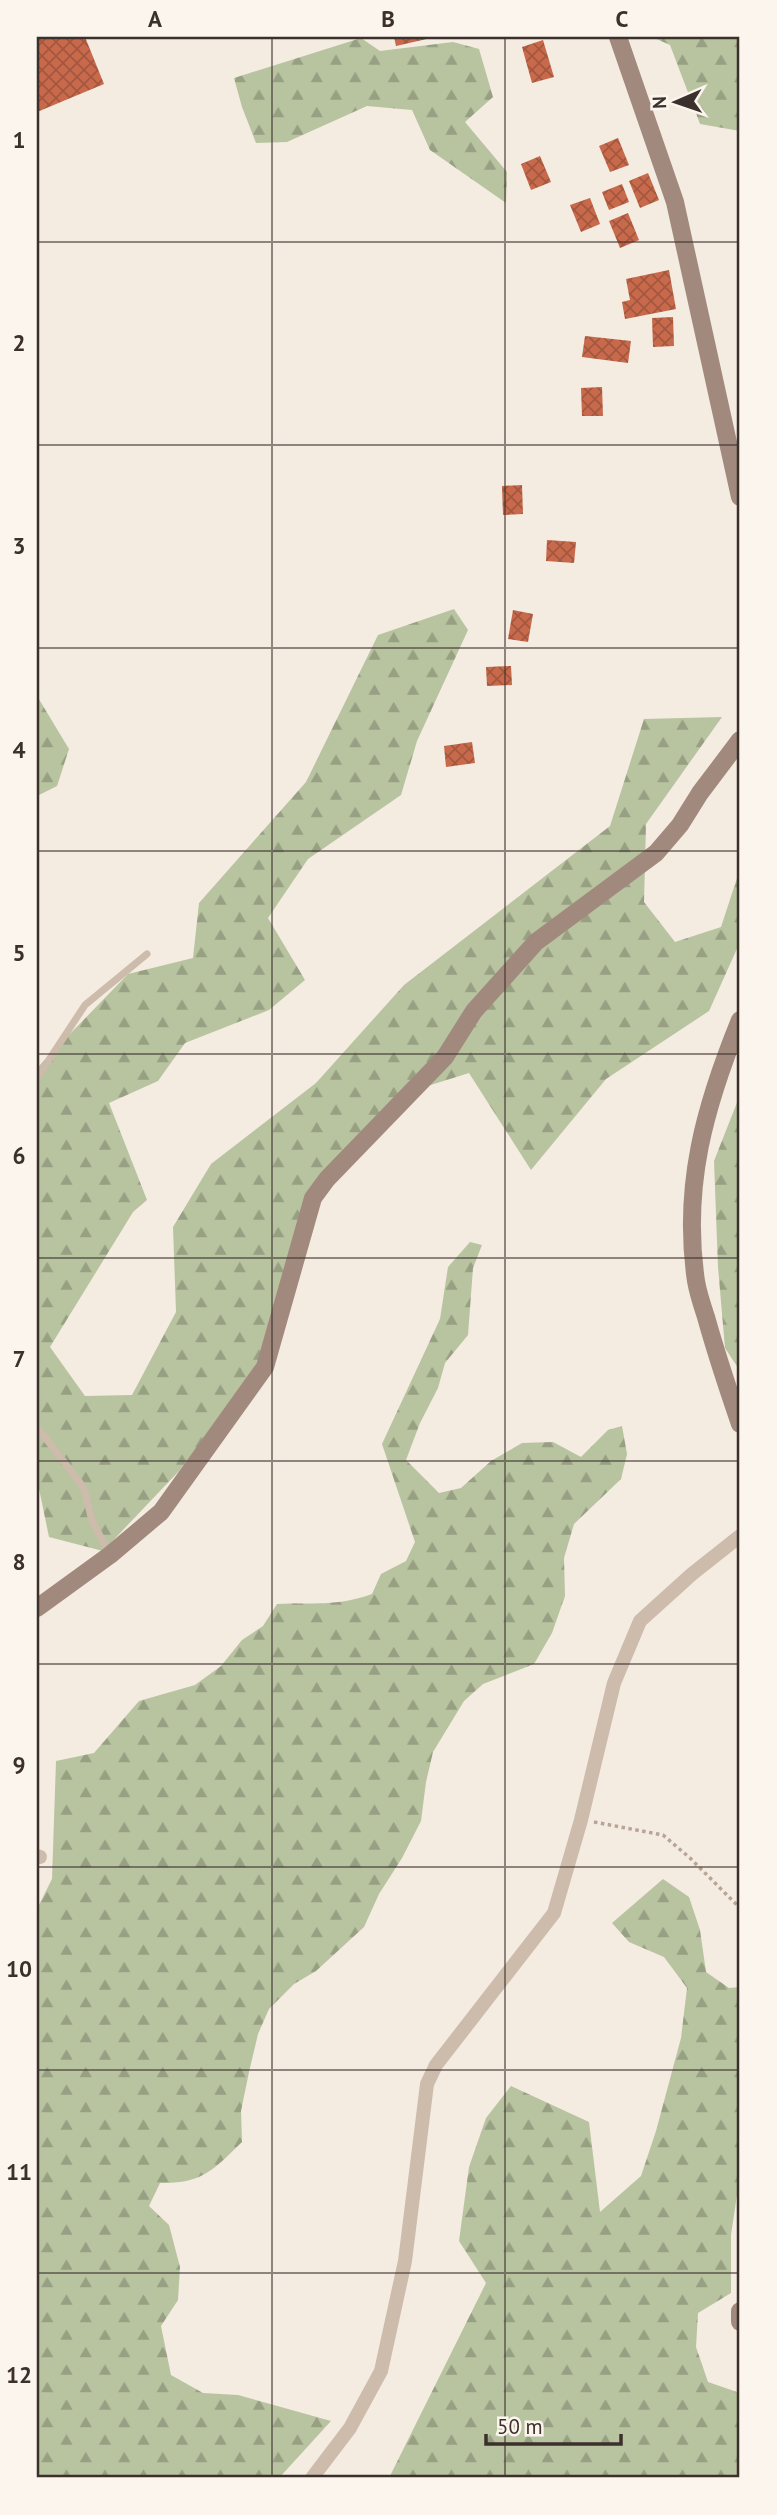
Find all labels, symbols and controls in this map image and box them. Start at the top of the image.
text: A [148,4,162,33]
text: B [381,4,395,33]
text: C [616,4,629,33]
north arrow [640,66,710,136]
text: N [647,96,671,109]
text: 1 [12,125,26,154]
text: 2 [12,328,26,357]
text: 3 [12,531,26,560]
text: 4 [12,735,26,764]
text: 5 [12,938,26,967]
text: 6 [12,1141,26,1170]
text: 7 [12,1344,26,1373]
text: 8 [12,1547,26,1576]
text: 9 [12,1750,26,1779]
text: 10 [6,1954,32,1983]
text: 11 [6,2157,32,2186]
text: 12 [6,2360,32,2389]
scale bar [486,2403,621,2447]
text: 50 m [497,2413,543,2440]

